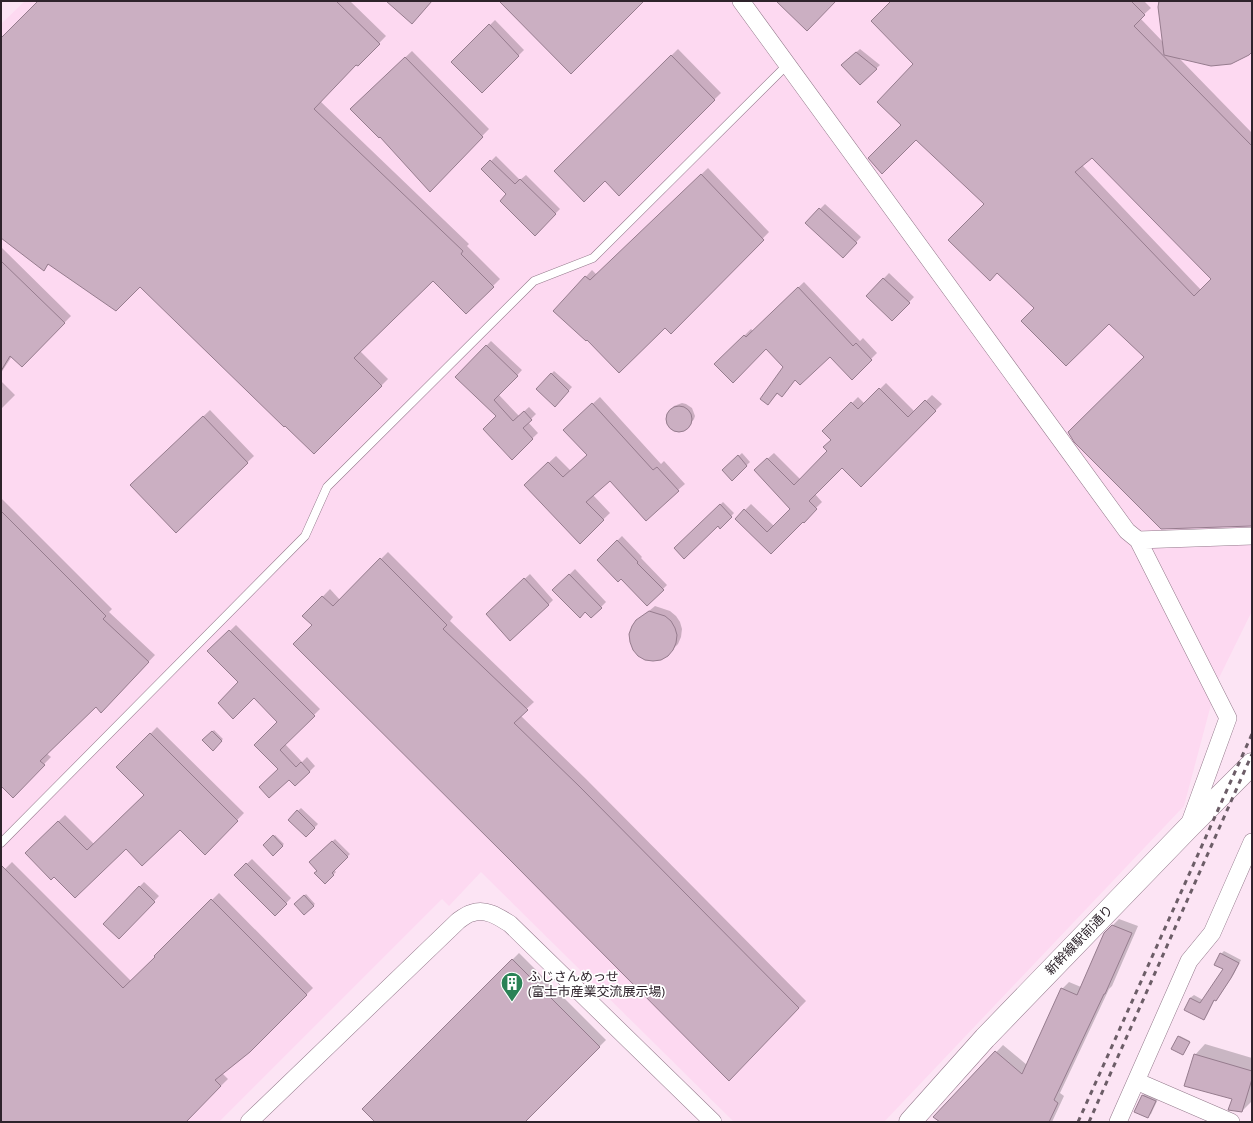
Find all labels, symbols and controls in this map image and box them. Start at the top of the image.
street label: 新幹線駅前通り [1041,901,1117,979]
place label: ふじさんめっせ (富士市産業交流展示場) [528,968,666,1000]
building icon: ふじさんめっせ (富士市産業交流展示場) [499,970,525,1003]

